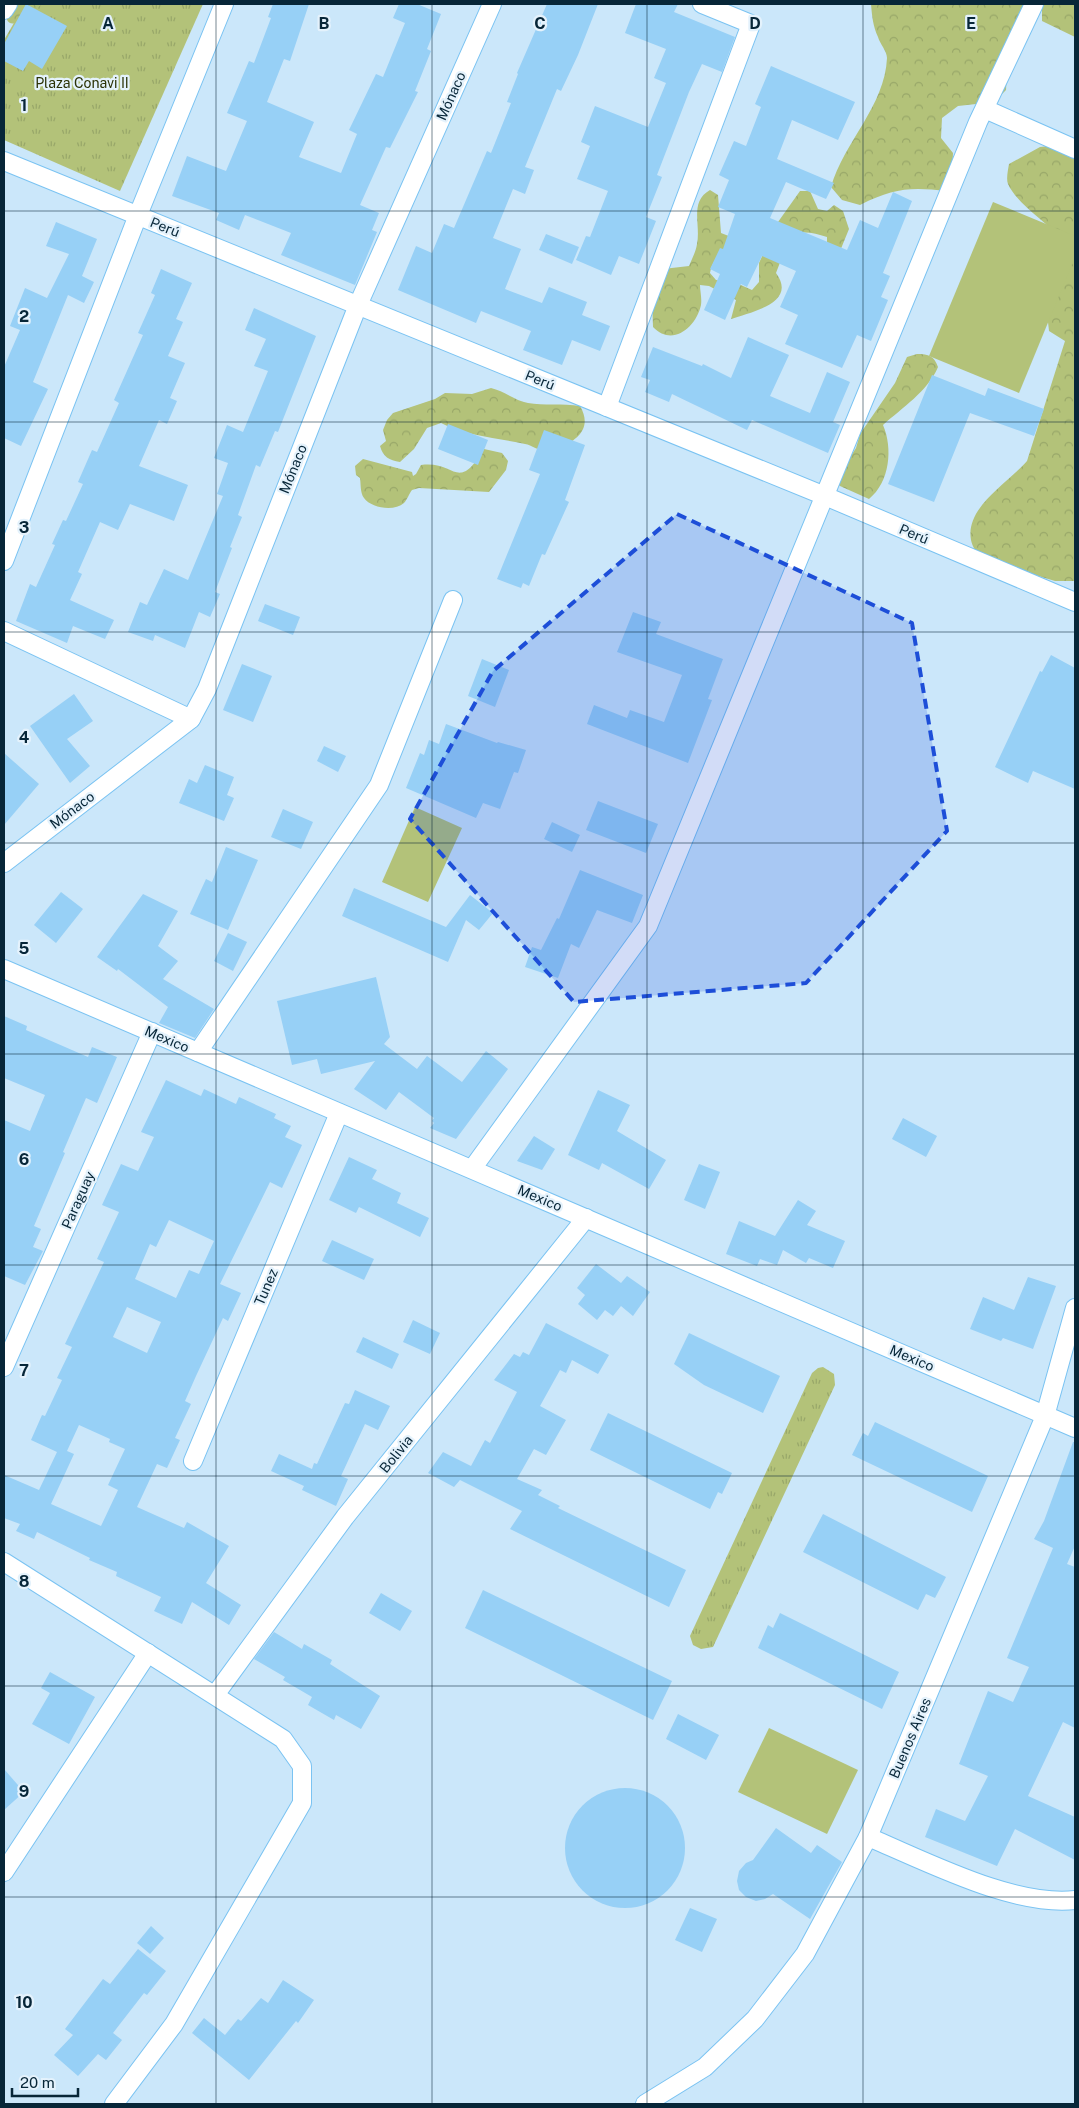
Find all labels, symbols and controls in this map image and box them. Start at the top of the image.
text: A [102,14,114,33]
text: B [319,14,330,33]
text: C [534,14,546,33]
text: D [749,14,761,33]
text: E [966,14,976,33]
street label: Mónaco [433,69,469,123]
park label: Plaza Conavi II [35,75,129,91]
text: 1 [21,96,27,115]
street label: Perú [148,214,182,240]
text: 2 [19,307,29,326]
street label: Perú [523,367,557,393]
street label: Mónaco [276,442,310,496]
text: 3 [19,518,29,537]
street label: Perú [897,521,931,547]
text: 4 [19,728,30,747]
street label: Mónaco [47,788,97,832]
text: 5 [19,939,30,958]
street label: Mexico [142,1023,192,1055]
text: 6 [19,1150,29,1169]
street label: Paraguay [58,1168,98,1231]
street label: Mexico [515,1182,565,1214]
street label: Tunez [251,1266,281,1308]
street label: Mexico [887,1342,937,1374]
text: 7 [19,1361,29,1380]
street label: Bolivia [376,1432,416,1476]
text: 8 [19,1572,30,1591]
street label: Buenos Aires [886,1695,934,1781]
text: 9 [19,1782,29,1801]
text: 10 [15,1993,33,2012]
scale bar [12,2066,79,2098]
text: 20 m [20,2074,55,2091]

